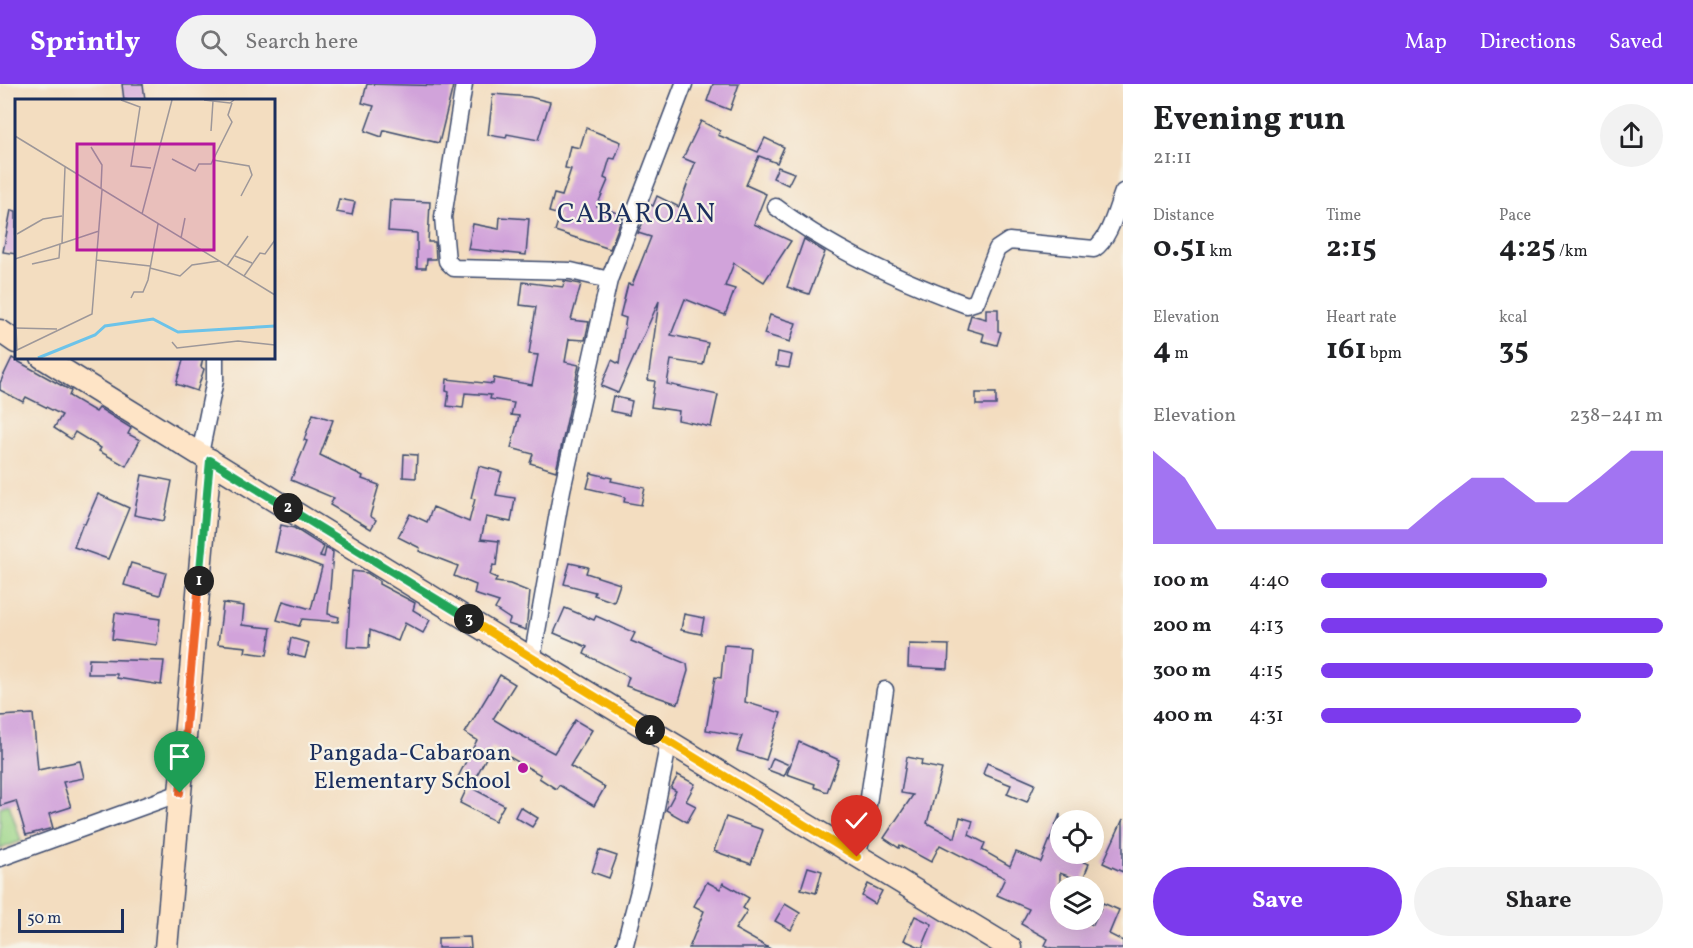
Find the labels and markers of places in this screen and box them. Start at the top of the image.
pin: 2 [273,493,303,523]
pin: 1 [184,566,214,596]
pin: 3 [454,604,484,634]
pin: 4 [635,715,665,745]
pin [154,731,205,793]
place label: Pangada-Cabaroan Elementary School [309,737,511,799]
marker: Pangada-Cabaroan Elementary School [516,761,530,775]
pin [831,795,882,857]

